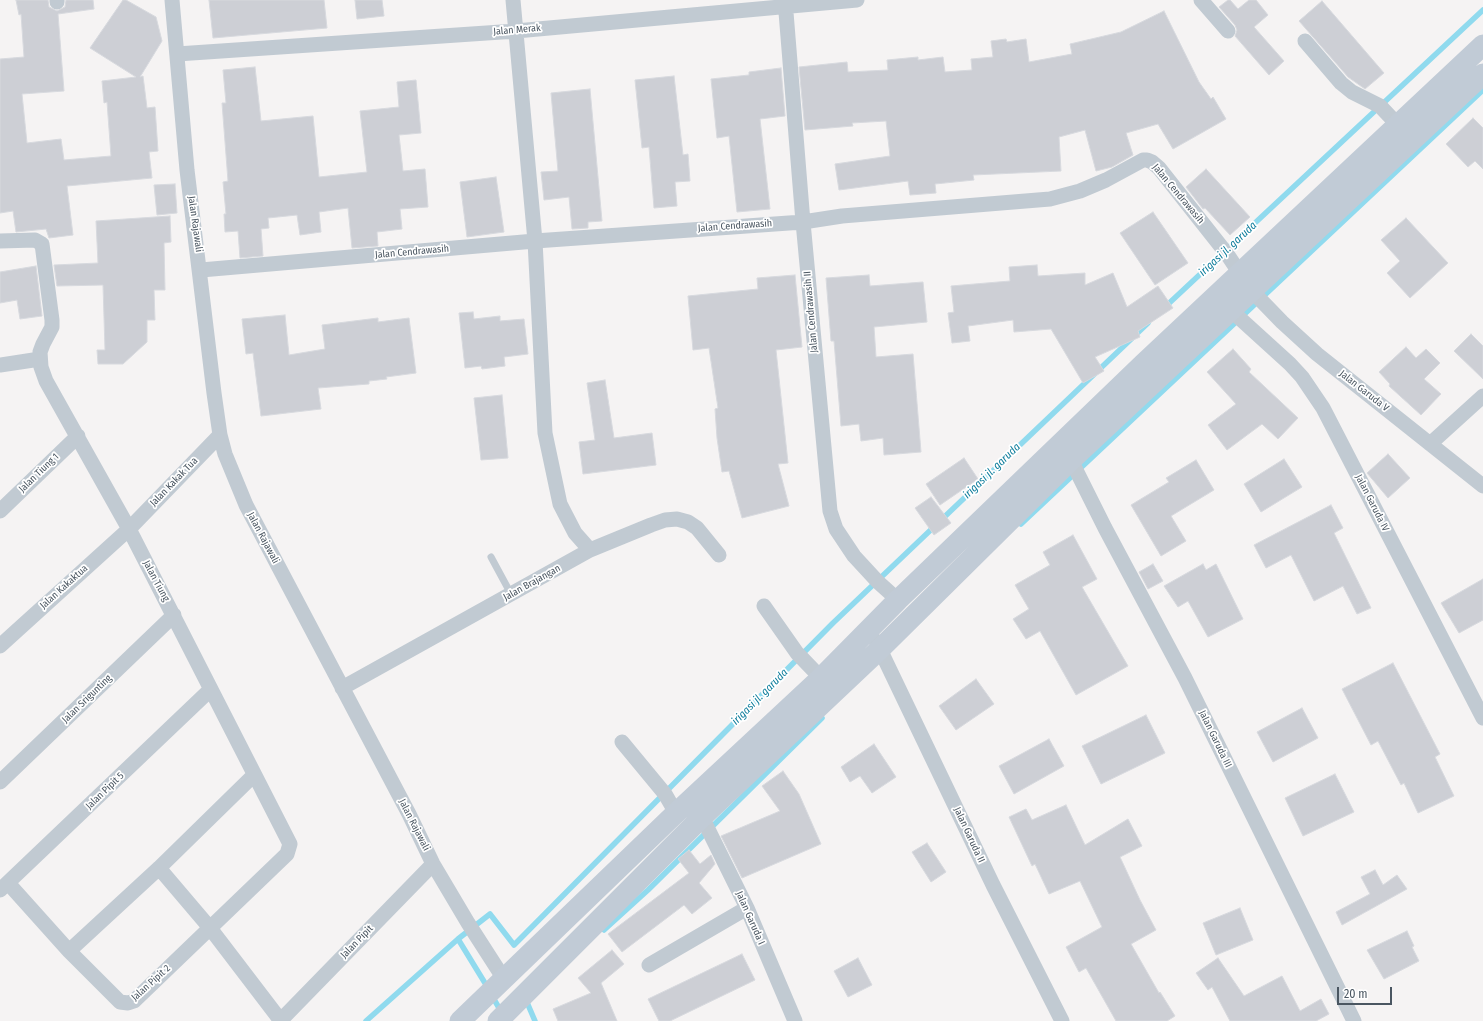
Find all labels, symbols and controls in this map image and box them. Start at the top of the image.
street label: Jalan Merak [493,22,541,38]
street label: Jalan Cendrawasih [1149,162,1207,226]
street label: Jalan Rajawali [185,195,205,253]
street label: Jalan Cendrawasih [697,217,773,235]
water label: irigasi jl. garuda [1196,219,1260,279]
street label: Jalan Cendrawasih [374,243,450,261]
street label: Jalan Cendrawasih II [801,271,821,353]
street label: Jalan Garuda V [1337,368,1391,414]
water label: irigasi jl. garuda [961,441,1023,501]
street label: Jalan Tiung 1 [16,451,62,495]
street label: Jalan Kakak Tua [148,455,200,509]
street label: Jalan Garuda IV [1353,473,1391,533]
street label: Jalan Rajawali [244,510,282,566]
street label: Jalan Tiung [140,558,172,604]
street label: Jalan Kakaktua [38,562,90,612]
street label: Jalan Brajangan [501,562,563,604]
water label: irigasi jl. garuda [729,666,791,728]
street label: Jalan Srigunting [60,672,114,726]
street label: Jalan Garuda III [1196,708,1234,770]
street label: Jalan Pipit 5 [83,770,127,812]
street label: Jalan Rajawali [396,797,432,853]
street label: Jalan Garuda II [951,805,987,865]
street label: Jalan Garuda I [733,889,767,947]
street label: Jalan Pipit [338,923,376,961]
street label: Jalan Pipit 2 [129,962,173,1004]
scale bar [1339,979,1394,1005]
text: 20 m [1344,987,1368,1001]

